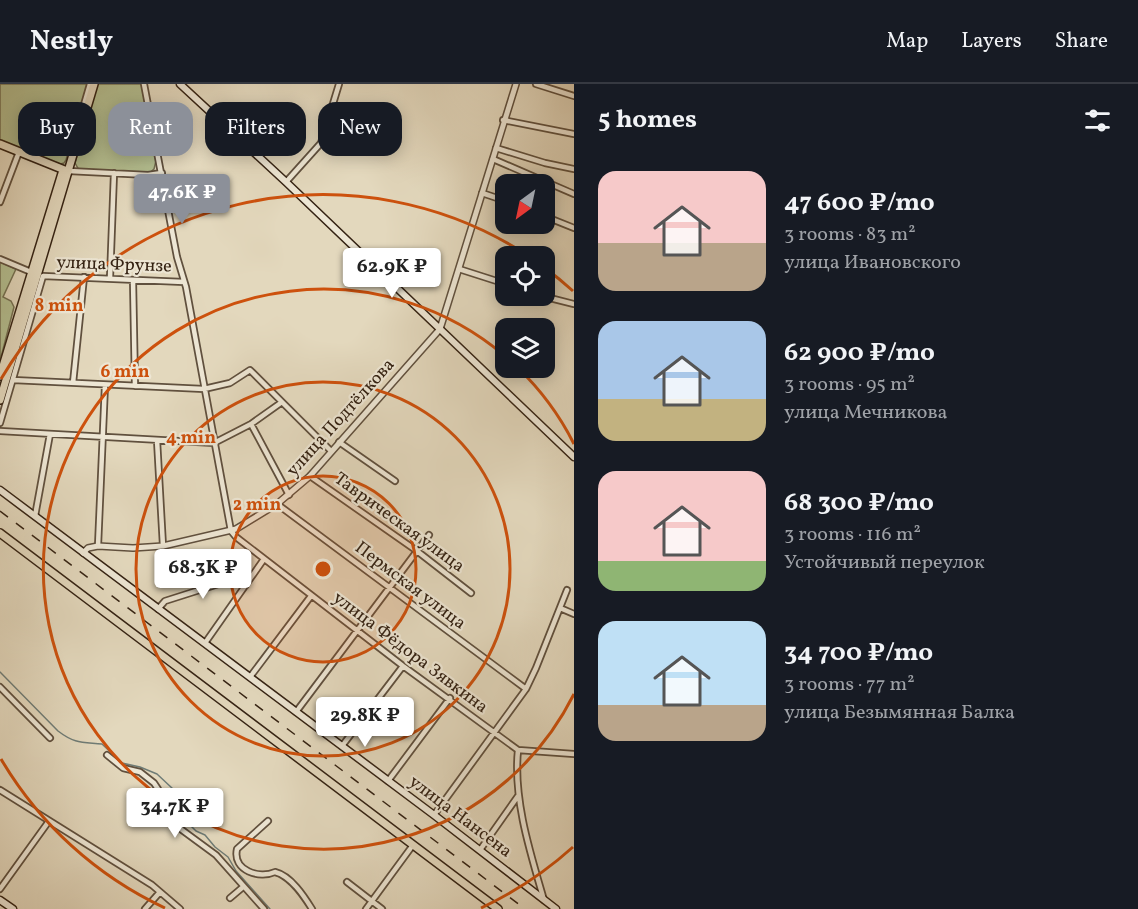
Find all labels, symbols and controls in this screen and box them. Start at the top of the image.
text: Nestly [30,22,113,61]
text: Map [886,27,928,56]
text: Layers [961,27,1022,56]
text: Share [1055,27,1108,56]
chip: Buy [18,102,96,156]
chip: Rent [108,102,193,156]
chip: Filters [205,102,306,156]
chip: New [318,102,402,156]
text: 5 homes [598,102,697,138]
icon: filters [1081,104,1114,137]
pin: 47.6K ₽ [127,174,237,225]
north arrow [495,174,555,234]
map controls [495,174,555,378]
text: 47.6K ₽ [148,179,216,207]
text: 47 600 ₽/mo [784,185,935,221]
icon: home [646,195,718,267]
text: 3 rooms · 83 m² [784,221,916,249]
button: locate [495,246,555,306]
pin: 62.9K ₽ [337,248,447,299]
text: улица Ивановского [784,249,961,277]
street label: улица Фрунзе [56,250,172,280]
text: 62.9K ₽ [357,253,427,281]
text: 8 min [34,294,84,319]
button: layers [495,318,555,378]
text: 62 900 ₽/mo [784,335,935,371]
icon: home [646,345,718,417]
street label: улица Подтёлкова [281,353,401,483]
text: 6 min [100,360,150,385]
text: 3 rooms · 95 m² [784,371,915,399]
text: улица Мечникова [784,399,948,427]
text: 4 min [166,426,216,451]
street label: Таврическая улица [328,467,470,579]
text: 68 300 ₽/mo [784,485,934,521]
text: 2 min [233,493,281,518]
icon: home [646,495,718,567]
text: 3 rooms · 116 m² [784,521,921,549]
street label: Пермская улица [349,536,471,636]
pin: 68.3K ₽ [148,549,258,600]
text: Устойчивый переулок [784,549,985,577]
text: 68.3K ₽ [168,554,238,582]
centre of rings [313,559,333,579]
street label: улица Фёдора Зявкина [327,586,493,720]
text: 34 700 ₽/mo [784,635,933,671]
icon: home [646,645,718,717]
text: 3 rooms · 77 m² [784,671,915,699]
pin: 29.8K ₽ [310,697,420,748]
text: улица Безымянная Балка [784,699,1015,727]
text: 29.8K ₽ [330,702,400,730]
street label: улица Нансена [403,770,517,864]
pin: 34.7K ₽ [120,788,230,839]
text: 34.7K ₽ [140,793,210,821]

